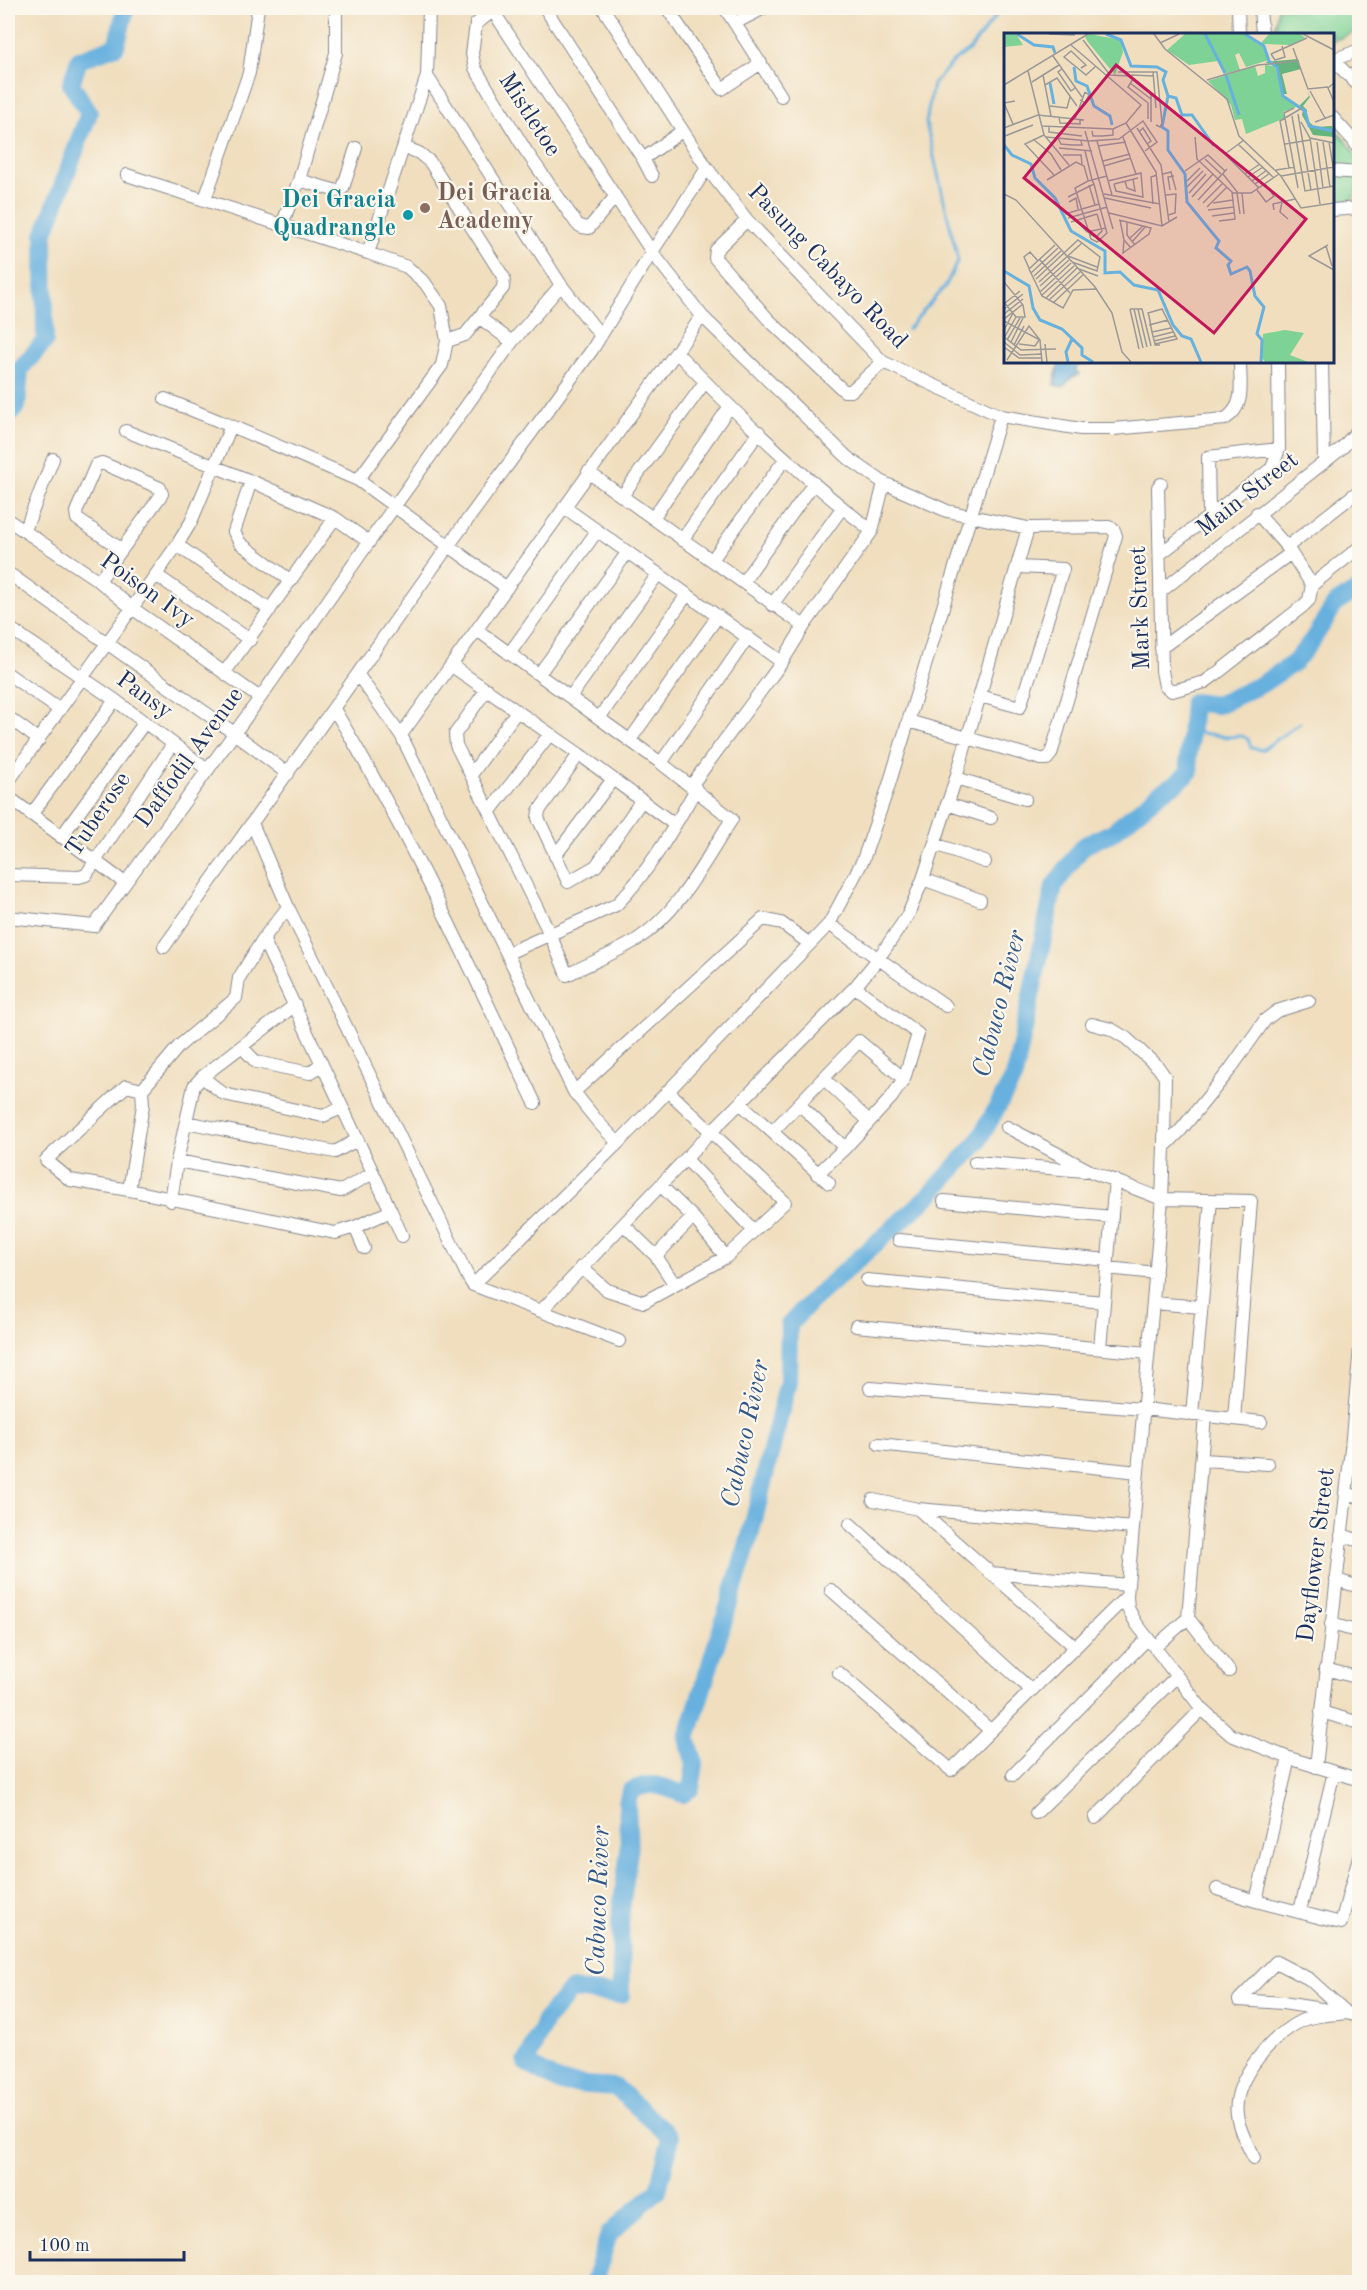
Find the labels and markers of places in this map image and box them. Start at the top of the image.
place label: Dei Gracia Academy [437,182,551,234]
place label: Dei Gracia Quadrangle [273,189,396,241]
marker: Dei Gracia Academy [418,201,432,215]
marker: Dei Gracia Quadrangle [401,208,415,222]

